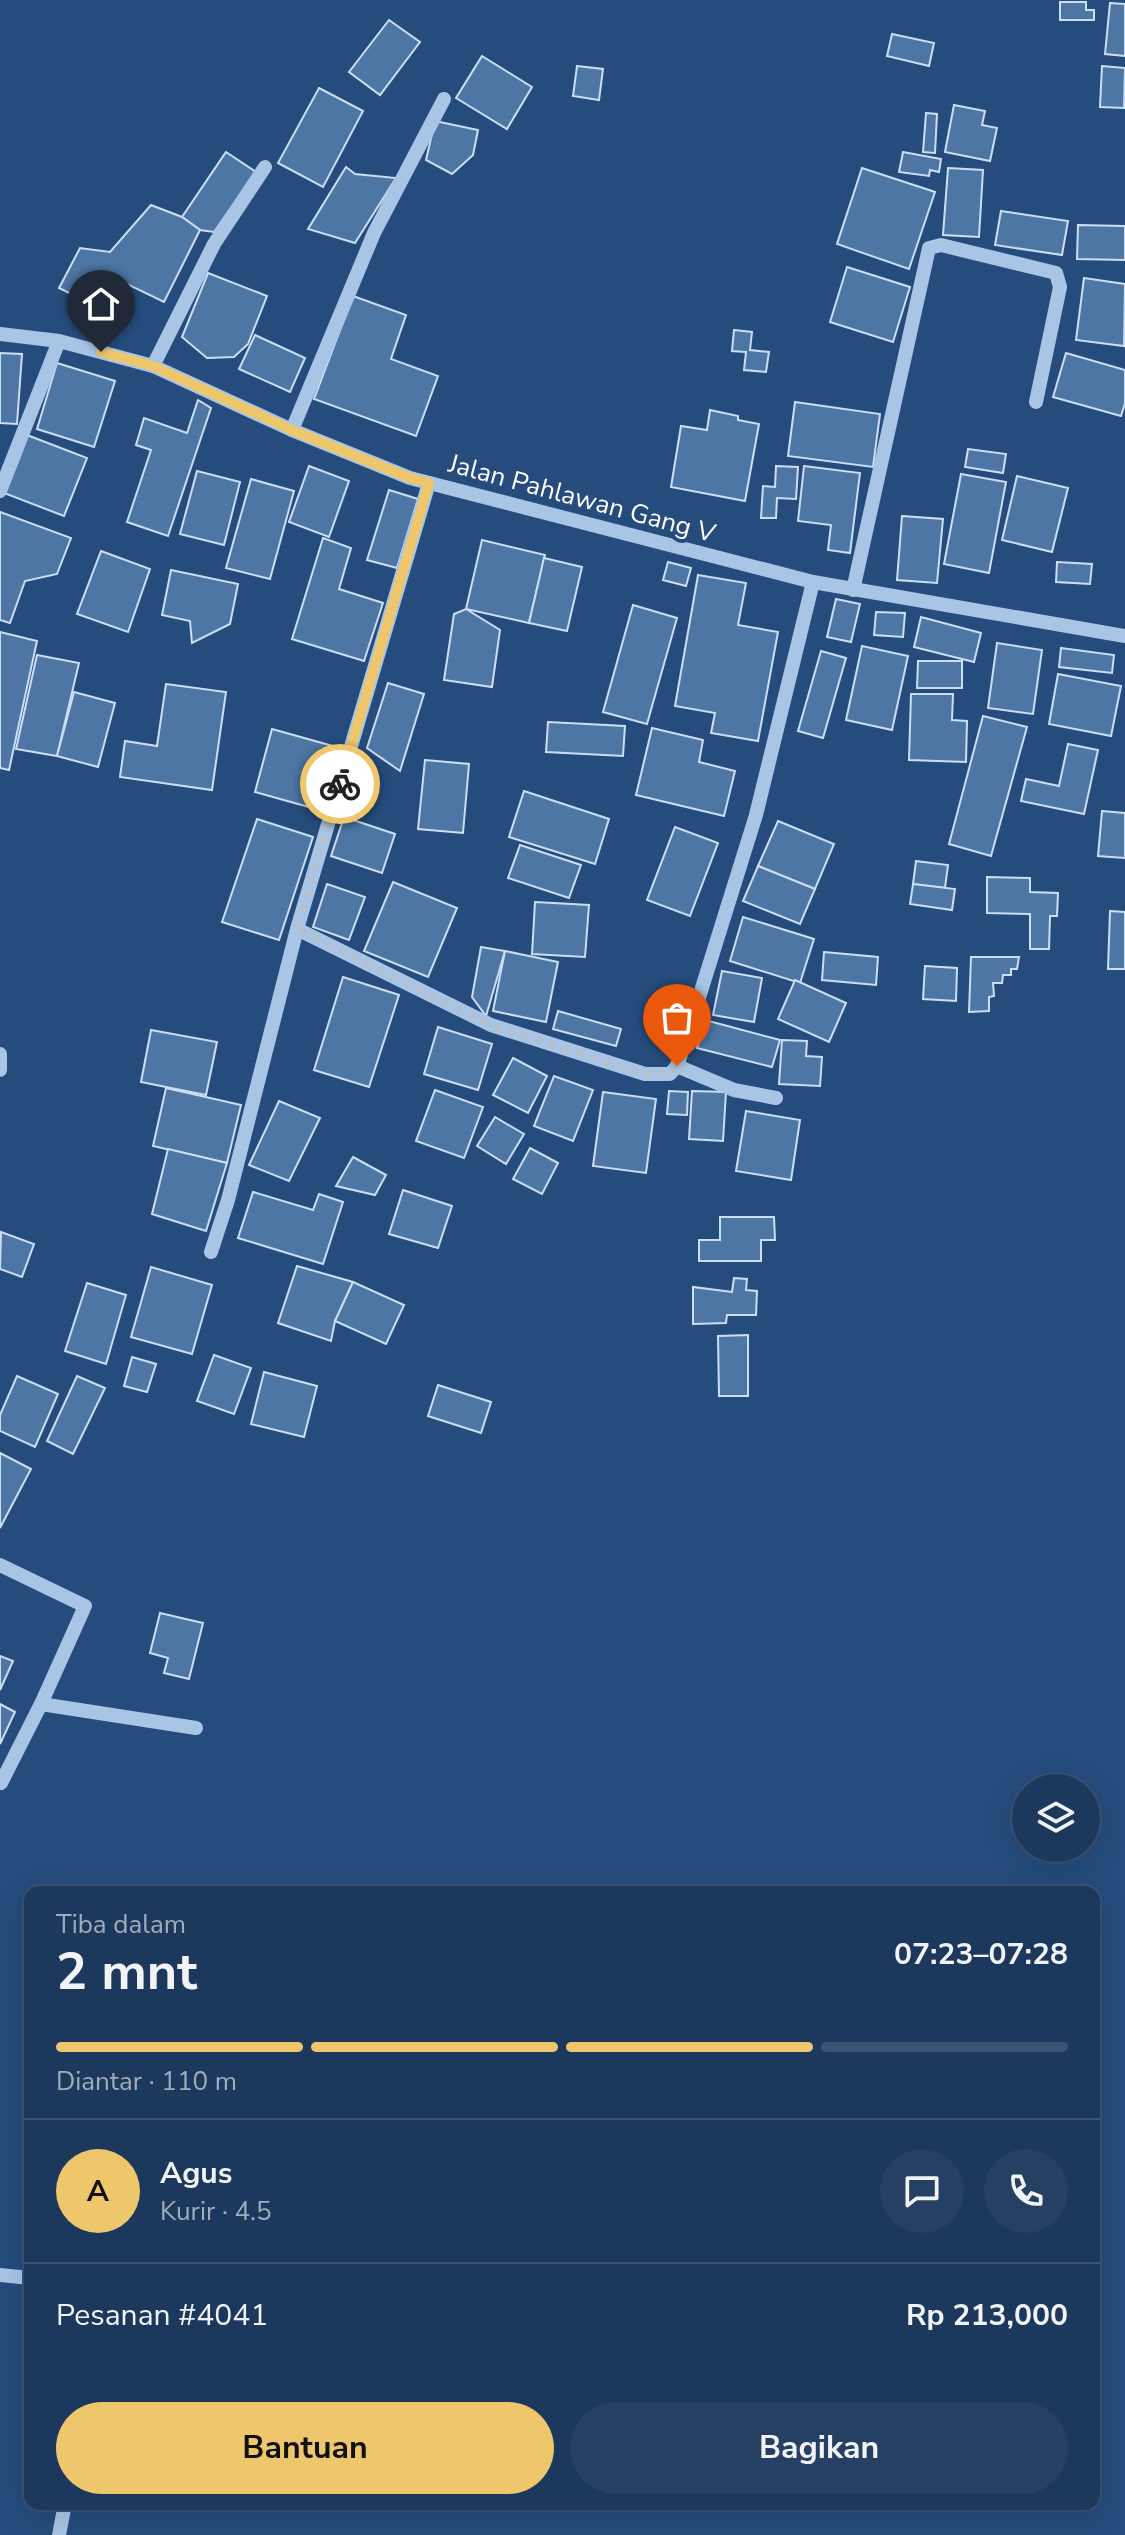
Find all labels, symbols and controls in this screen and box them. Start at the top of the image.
pin [67,270,135,352]
icon: home [79,282,123,326]
street label: Jalan Pahlawan Gang V [444,446,719,551]
courier [300,744,380,824]
icon: bike [318,762,362,806]
pin [643,984,711,1066]
icon: bag [655,996,699,1040]
map controls [1012,1774,1100,1862]
button: layers [1012,1774,1100,1862]
text: Tiba dalam [56,1907,186,1942]
text: 07:23–07:28 [894,1934,1068,1975]
text: 2 mnt [56,1936,197,2007]
text: Diantar · 110 m [56,2064,237,2099]
button: chat [880,2149,964,2233]
button: phone [984,2149,1068,2233]
text: Agus [160,2153,232,2194]
text: A [87,2171,109,2212]
text: Kurir · 4.5 [160,2194,272,2229]
text: Pesanan #4041 [56,2295,268,2336]
text: Rp 213,000 [906,2295,1068,2336]
button: Bantuan [56,2402,554,2494]
button: Bagikan [570,2402,1068,2494]

